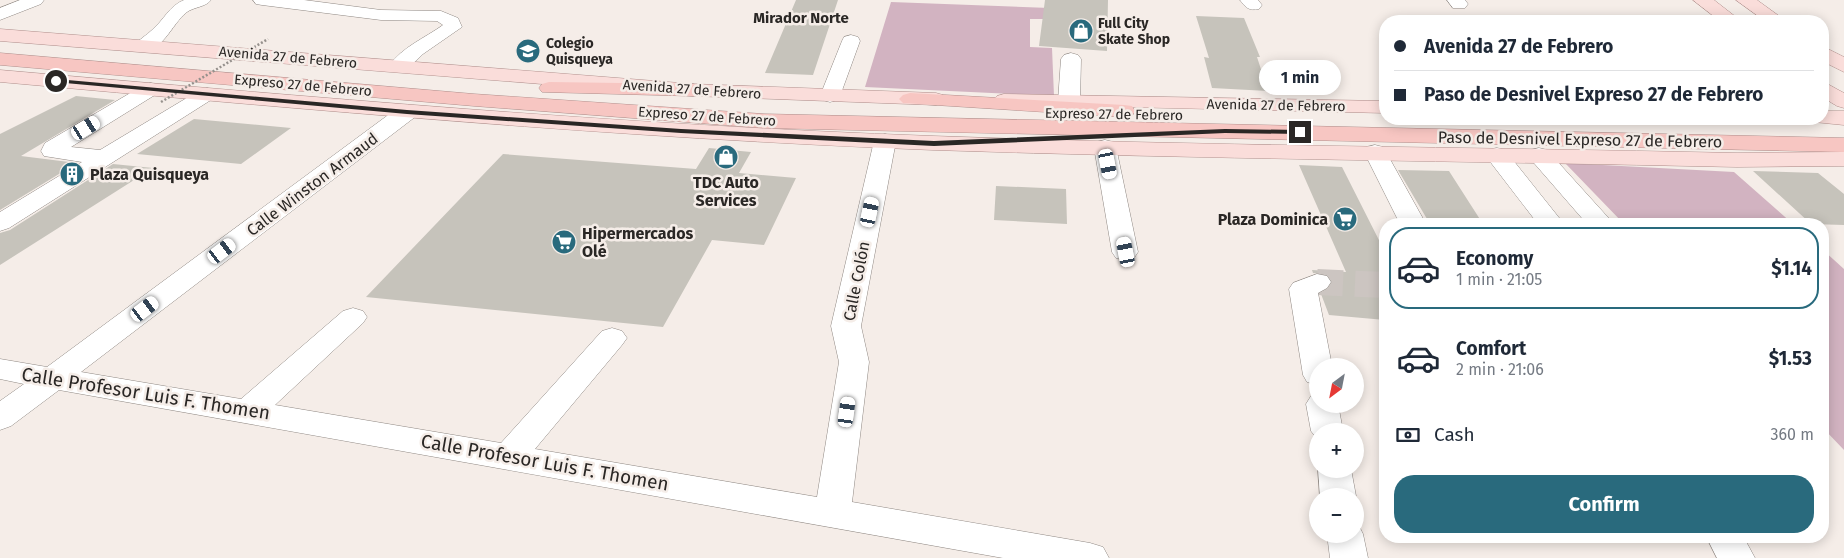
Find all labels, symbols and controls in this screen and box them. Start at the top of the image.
district label: Mirador Norte [753,9,849,27]
place label: Full City Skate Shop [1098,15,1170,48]
shop icon: Full City Skate Shop [1068,18,1094,44]
place label: Colegio Quisqueya [546,35,613,68]
text: Avenida 27 de Febrero [1424,35,1613,58]
school or university icon: Colegio Quisqueya [515,38,541,64]
street label: Avenida 27 de Febrero [218,43,358,72]
callout: 1 min [1259,59,1341,94]
text: 1 min [1281,68,1319,87]
route start [45,70,67,92]
street label: Expreso 27 de Febrero [233,71,373,100]
street label: Avenida 27 de Febrero [622,76,762,103]
text: Paso de Desnivel Expreso 27 de Febrero [1424,83,1763,106]
street label: Avenida 27 de Febrero [1206,96,1346,115]
street label: Expreso 27 de Febrero [637,103,776,130]
street label: Expreso 27 de Febrero [1045,105,1183,124]
car [69,114,102,142]
route end [1289,121,1311,143]
street label: Paso de Desnivel Expreso 27 de Febrero [1438,128,1722,151]
street label: Calle Winston Armaud [243,129,382,240]
shop icon: TDC Auto Services [713,144,739,170]
car [1097,148,1118,180]
building icon: Plaza Quisqueya [59,161,85,187]
place label: Plaza Quisqueya [90,165,209,184]
place label: TDC Auto Services [693,173,759,210]
car [859,196,880,228]
supermarket icon: Plaza Dominica [1332,206,1358,232]
place label: Plaza Dominica [1218,210,1328,229]
place label: Hipermercados Olé [582,224,693,261]
supermarket icon: Hipermercados Olé [551,229,577,255]
car [205,236,238,266]
car [1115,236,1136,268]
street label: Calle Colón [839,240,874,323]
icon: car [1396,246,1441,291]
text: Economy [1456,247,1533,270]
text: $1.14 [1771,257,1812,280]
text: 1 min · 21:05 [1456,270,1542,289]
car [128,294,161,324]
icon: car [1396,336,1441,381]
text: Comfort [1456,337,1526,360]
text: $1.53 [1769,347,1812,370]
north arrow [1309,358,1364,412]
map controls [1309,358,1364,543]
text: 2 min · 21:06 [1456,360,1544,379]
street label: Calle Profesor Luis F. Thomen [20,362,272,424]
car [837,396,856,428]
icon: cash [1394,421,1422,449]
button: + [1309,423,1364,478]
text: Cash [1434,423,1475,446]
text: 360 m [1771,425,1814,444]
street label: Calle Profesor Luis F. Thomen [419,429,671,496]
button: Confirm [1394,475,1814,533]
button: − [1309,488,1364,543]

